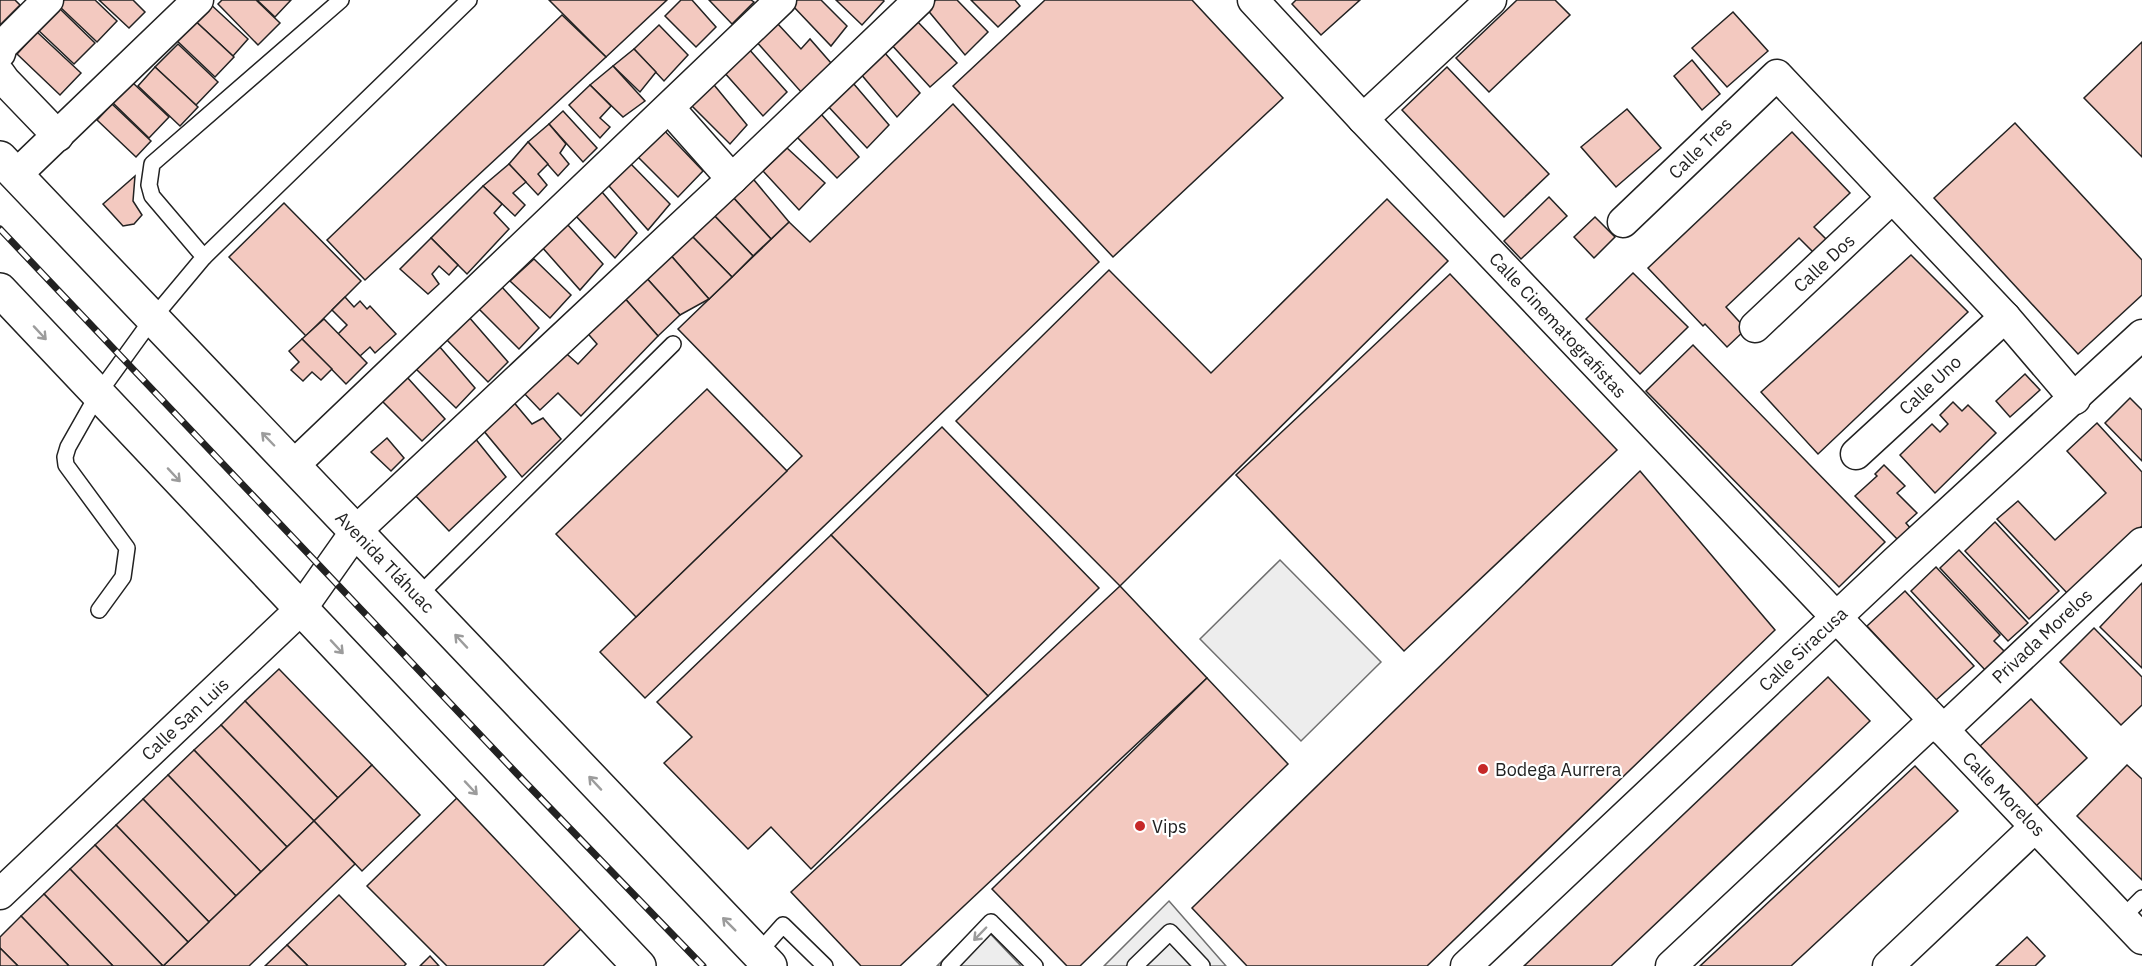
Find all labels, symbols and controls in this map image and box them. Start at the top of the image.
street label: Calle Tres [1663,112,1737,184]
street label: Calle Dos [1789,229,1859,297]
street label: Calle Cinematografistas [1484,247,1632,403]
one-way arrow [33,325,47,340]
street label: Calle Uno [1894,350,1966,420]
one-way arrow [262,432,276,447]
one-way arrow [167,467,181,482]
street label: Avenida Tláhuac [331,506,439,618]
street label: Privada Morelos [1987,584,2097,688]
street label: Calle Siracusa [1754,602,1853,696]
one-way arrow [453,634,468,649]
one-way arrow [330,639,344,654]
street label: Calle San Luis [136,673,234,765]
street label: Calle Morelos [1958,747,2050,841]
place label: Bodega Aurrera [1495,758,1622,781]
marker: Bodega Aurrera [1476,762,1490,776]
one-way arrow [588,776,602,791]
one-way arrow [464,781,478,796]
place label: Vips [1152,815,1187,838]
marker: Vips [1133,819,1147,833]
one-way arrow [721,917,736,932]
one-way arrow [972,927,987,942]

